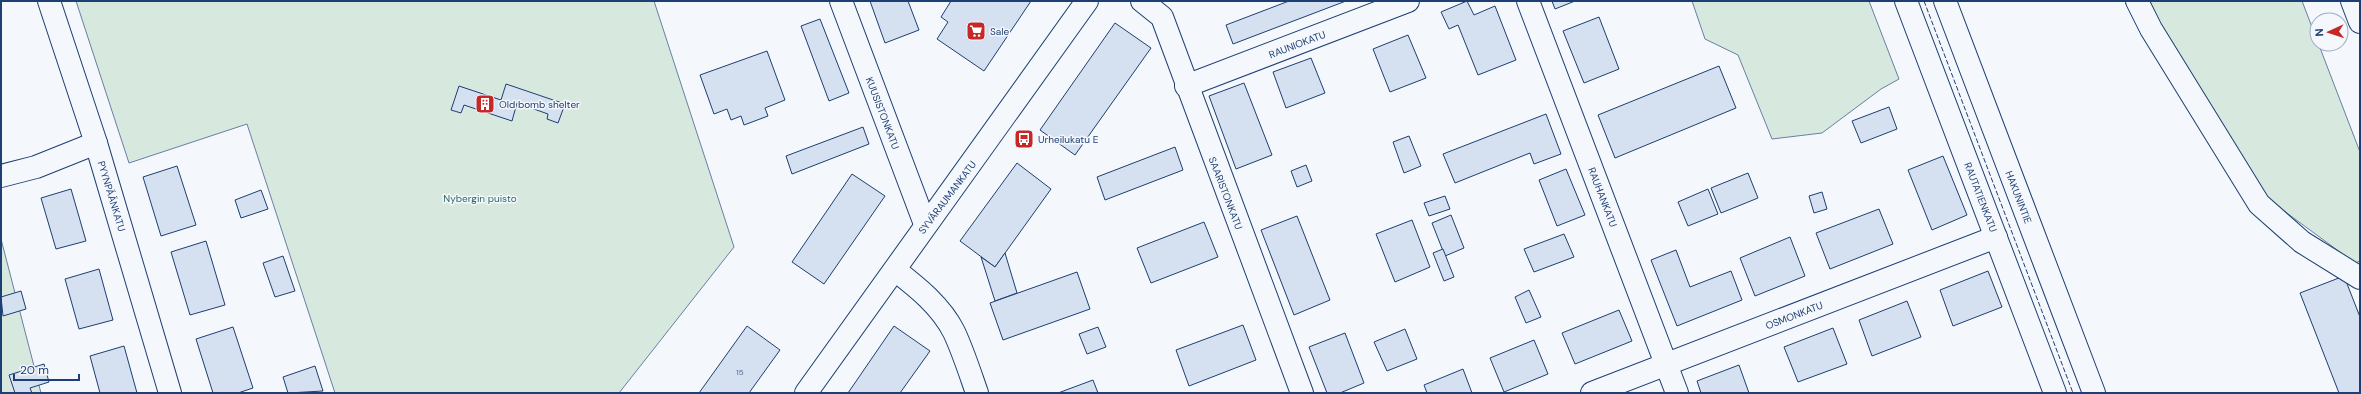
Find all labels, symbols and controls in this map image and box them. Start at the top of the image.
north arrow [2309,12,2349,52]
supermarket icon: Sale [965,20,987,42]
place label: Sale [990,25,1009,38]
street label: RAUNIOKATU [1267,28,1327,61]
text: N [2312,28,2326,37]
street label: KUUSISTONKATU [863,75,902,151]
building icon: Old bomb shelter [474,93,496,115]
place label: Old bomb shelter [499,98,580,111]
bus stop icon: Urheilukatu E [1013,128,1035,150]
place label: Urheilukatu E [1038,133,1099,146]
street label: SAARISTONKATU [1206,155,1245,231]
street label: SYVÄRAUMANKATU [916,158,979,236]
street label: PYYNPÄÄNKATU [95,159,128,233]
street label: RAUTATIENKATU [1961,160,2000,234]
street label: RAUHANKATU [1585,165,1620,229]
street label: HAKUNINTIE [2003,169,2035,226]
park label: Nybergin puisto [443,192,517,205]
street label: OSMONKATU [1764,299,1825,332]
scale bar [14,356,79,382]
text: 20 m [20,362,49,378]
house number: 15 [736,367,744,377]

